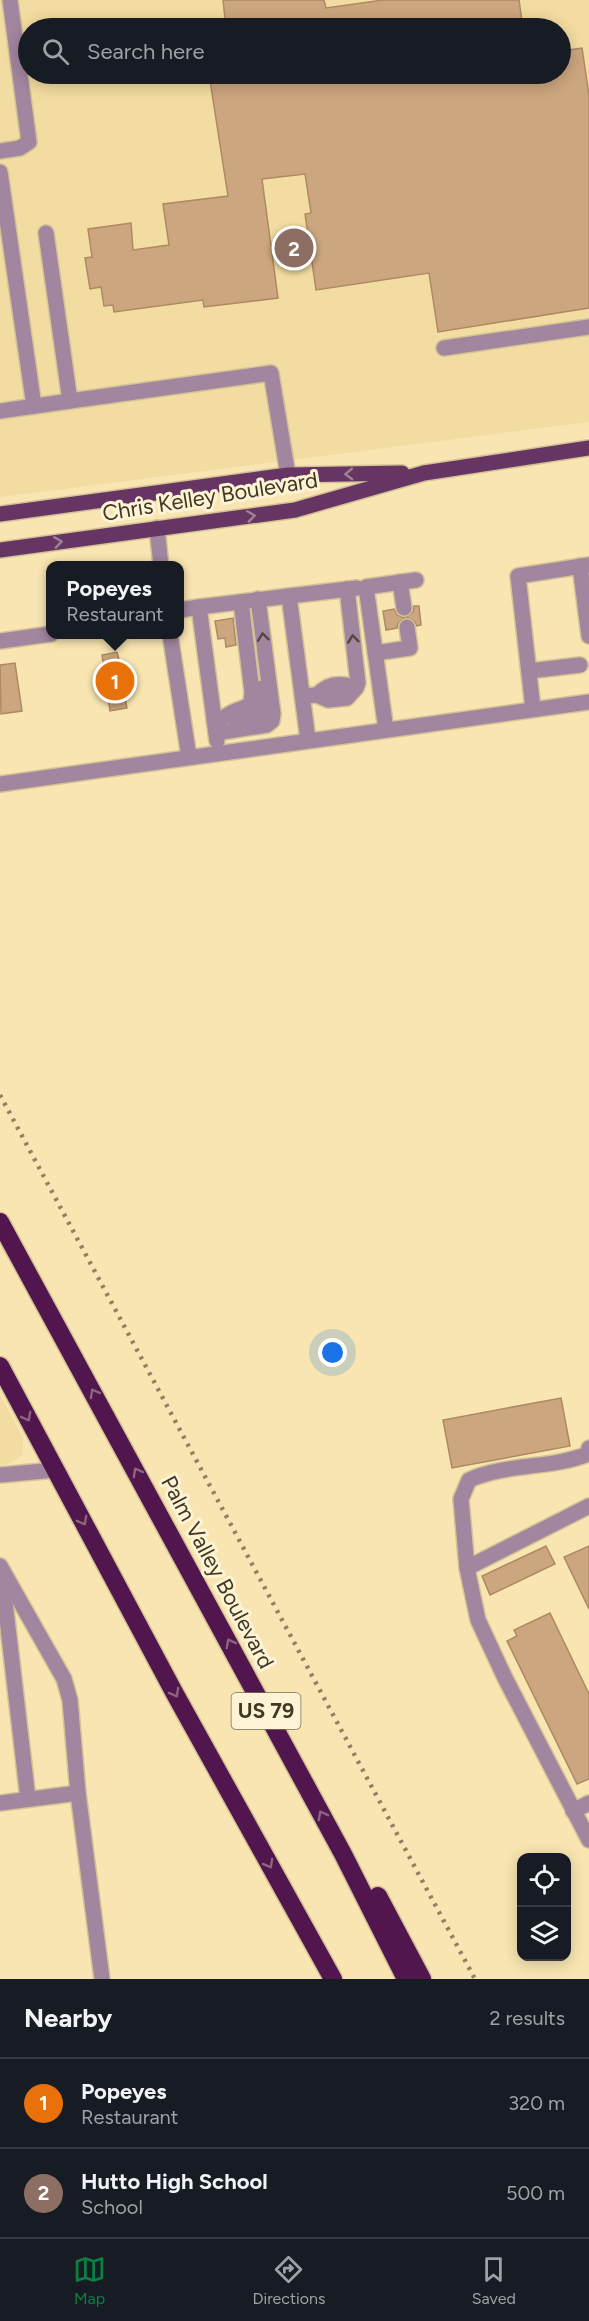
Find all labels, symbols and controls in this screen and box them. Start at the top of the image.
search box [18,18,571,84]
icon: search [39,35,72,68]
text: Search here [87,38,205,65]
pin: 2 [274,226,314,270]
street label: Chris Kelley Boulevard [100,466,320,527]
one-way arrow [344,468,353,480]
one-way arrow [247,510,256,522]
one-way arrow [53,537,63,549]
popup [46,561,184,639]
text: Popeyes [66,575,152,602]
text: Restaurant [66,602,164,626]
one-way arrow [258,633,270,642]
one-way arrow [347,634,359,644]
pin: 1 [96,658,134,704]
your location [318,1338,347,1367]
one-way arrow [90,1389,101,1400]
one-way arrow [20,1411,31,1422]
one-way arrow [133,1467,144,1478]
street label: Palm Valley Boulevard [155,1471,280,1673]
one-way arrow [76,1515,87,1525]
one-way arrow [226,1639,237,1649]
one-way arrow [168,1687,179,1697]
road number: US 79 [232,1693,300,1729]
one-way arrow [318,1811,329,1821]
map controls [517,1853,571,1961]
button: locate [517,1853,571,1907]
one-way arrow [262,1857,273,1868]
button: layers [517,1907,571,1961]
text: Nearby [24,2002,112,2034]
text: 2 results [489,2006,565,2030]
text: Popeyes [81,2078,167,2105]
text: 1 [39,2091,48,2115]
text: 320 m [508,2091,565,2115]
text: Restaurant [81,2105,178,2129]
text: Hutto High School [81,2168,268,2195]
text: 2 [38,2181,49,2205]
text: 500 m [506,2181,565,2205]
text: School [81,2195,143,2219]
tab: Map [73,2253,106,2308]
tab: Directions [252,2253,325,2308]
tab: Saved [472,2253,516,2308]

